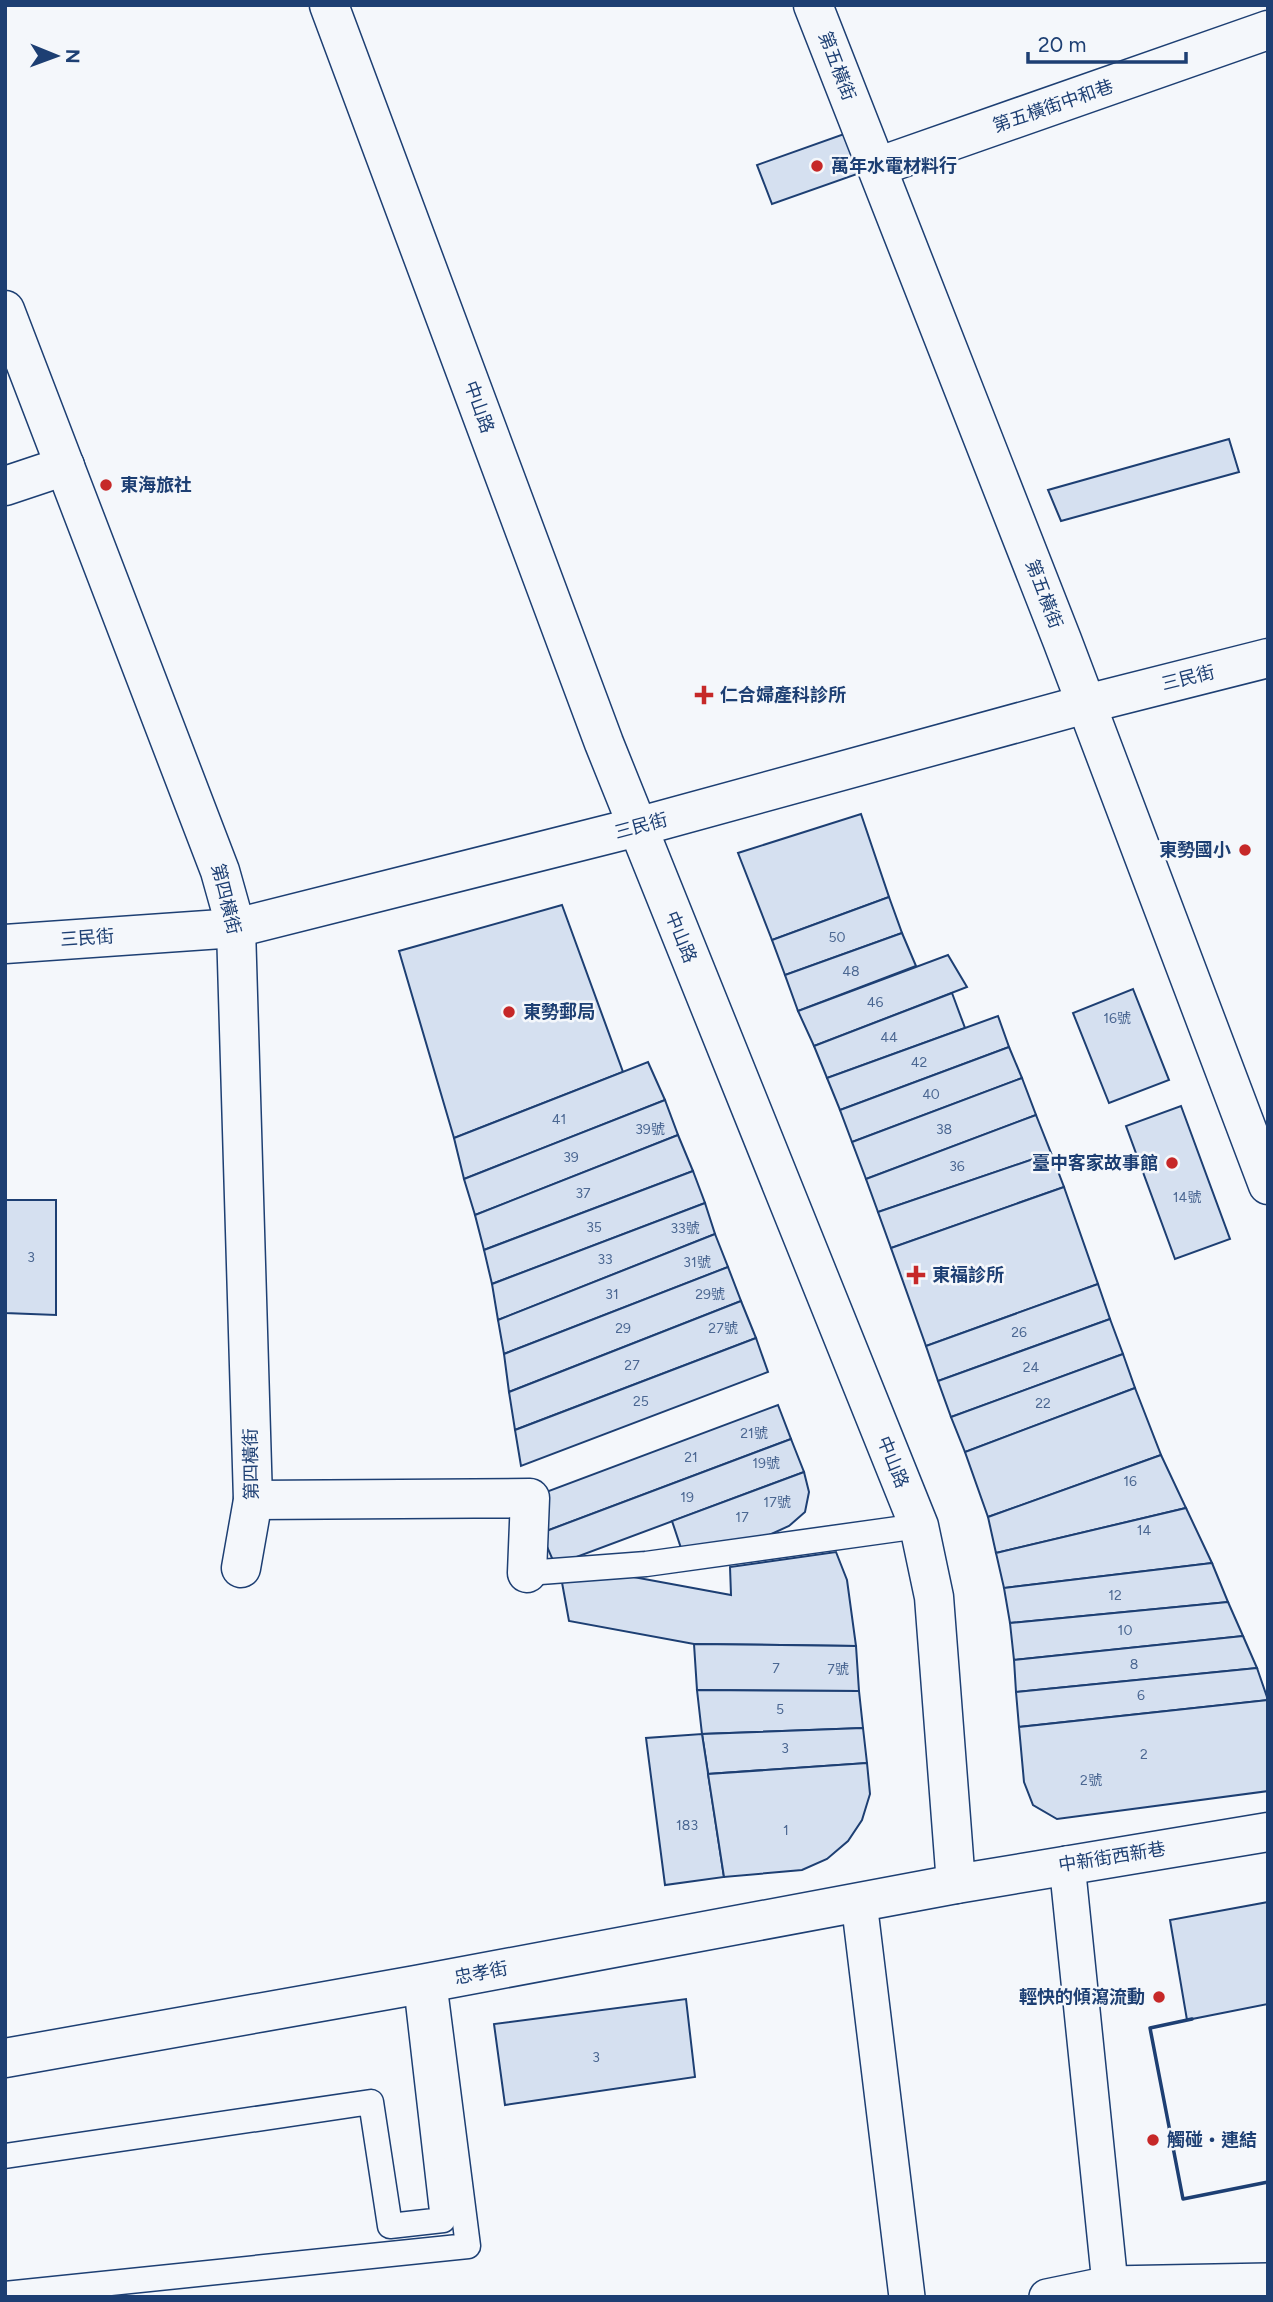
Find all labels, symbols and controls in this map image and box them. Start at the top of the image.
north arrow [21,21,91,91]
scale bar [1028,21,1186,65]
street label: 第五橫街 [814,28,860,104]
text: 20 m [1038,32,1086,57]
text: N [61,49,84,64]
street label: 第五橫街中和巷 [990,75,1116,137]
place label: 萬年水電材料行 [831,155,957,177]
marker: 萬年水電材料行 [809,158,825,174]
street label: 中山路 [459,378,499,436]
place label: 東海旅社 [120,474,192,496]
marker: 東海旅社 [98,477,114,493]
street label: 第五橫街 [1021,556,1067,632]
street label: 三民街 [1159,661,1217,695]
place label: 仁合婦產科診所 [720,684,846,706]
marker: 仁合婦產科診所 [694,685,714,705]
street label: 三民街 [612,808,670,844]
place label: 東勢國小 [1159,839,1231,861]
marker: 東勢國小 [1237,842,1253,858]
street label: 第四橫街 [207,861,245,937]
street label: 中山路 [661,908,701,966]
street label: 三民街 [59,925,115,951]
house number: 50 [828,929,846,946]
house number: 48 [842,963,860,980]
house number: 46 [867,994,883,1011]
place label: 東勢郵局 [523,1001,595,1023]
marker: 東勢郵局 [501,1004,517,1020]
house number: 16號 [1103,1010,1131,1027]
house number: 44 [880,1029,898,1046]
house number: 42 [911,1054,927,1071]
house number: 40 [922,1086,940,1103]
house number: 41 [552,1111,566,1128]
house number: 39號 [635,1121,665,1138]
house number: 38 [936,1121,952,1138]
house number: 39 [563,1149,579,1166]
place label: 臺中客家故事館 [1032,1152,1158,1174]
marker: 臺中客家故事館 [1164,1155,1180,1171]
house number: 36 [949,1158,965,1175]
house number: 37 [575,1185,591,1202]
house number: 14號 [1173,1189,1201,1206]
house number: 35 [586,1219,602,1236]
house number: 33號 [670,1220,700,1237]
house number: 3 [27,1249,35,1266]
house number: 33 [597,1251,613,1268]
house number: 31號 [683,1254,711,1271]
place label: 東福診所 [932,1264,1004,1286]
marker: 東福診所 [906,1265,926,1285]
house number: 31 [605,1286,619,1303]
house number: 29號 [695,1286,725,1303]
house number: 29 [615,1320,631,1337]
house number: 27號 [708,1320,738,1337]
house number: 26 [1011,1324,1027,1341]
house number: 27 [624,1357,640,1374]
house number: 24 [1023,1359,1040,1376]
house number: 25 [633,1393,649,1410]
house number: 22 [1035,1395,1051,1412]
house number: 21號 [740,1425,768,1442]
street label: 第四橫街 [239,1428,263,1500]
street label: 中山路 [873,1433,913,1491]
house number: 21 [684,1449,698,1466]
house number: 19號 [752,1455,780,1472]
house number: 16 [1123,1473,1137,1490]
house number: 19 [680,1489,694,1506]
house number: 17號 [763,1494,791,1511]
house number: 17 [735,1509,749,1526]
house number: 14 [1137,1522,1152,1539]
house number: 12 [1108,1587,1122,1604]
house number: 10 [1118,1622,1132,1639]
house number: 8 [1130,1656,1138,1673]
house number: 7 [772,1660,780,1677]
house number: 7號 [827,1661,849,1678]
house number: 6 [1137,1687,1145,1704]
house number: 5 [776,1701,784,1718]
house number: 3 [781,1740,789,1757]
house number: 2 [1140,1746,1148,1763]
house number: 2號 [1080,1772,1102,1789]
house number: 183 [676,1817,698,1834]
house number: 1 [783,1822,789,1839]
street label: 中新街西新巷 [1057,1838,1167,1876]
street label: 忠孝街 [452,1957,510,1989]
place label: 輕快的傾瀉流動 [1019,1986,1145,2008]
marker: 輕快的傾瀉流動 [1151,1989,1167,2005]
house number: 3 [592,2049,600,2066]
place label: 觸碰‧連結 [1167,2129,1257,2151]
marker: 觸碰‧連結 [1145,2132,1161,2148]

